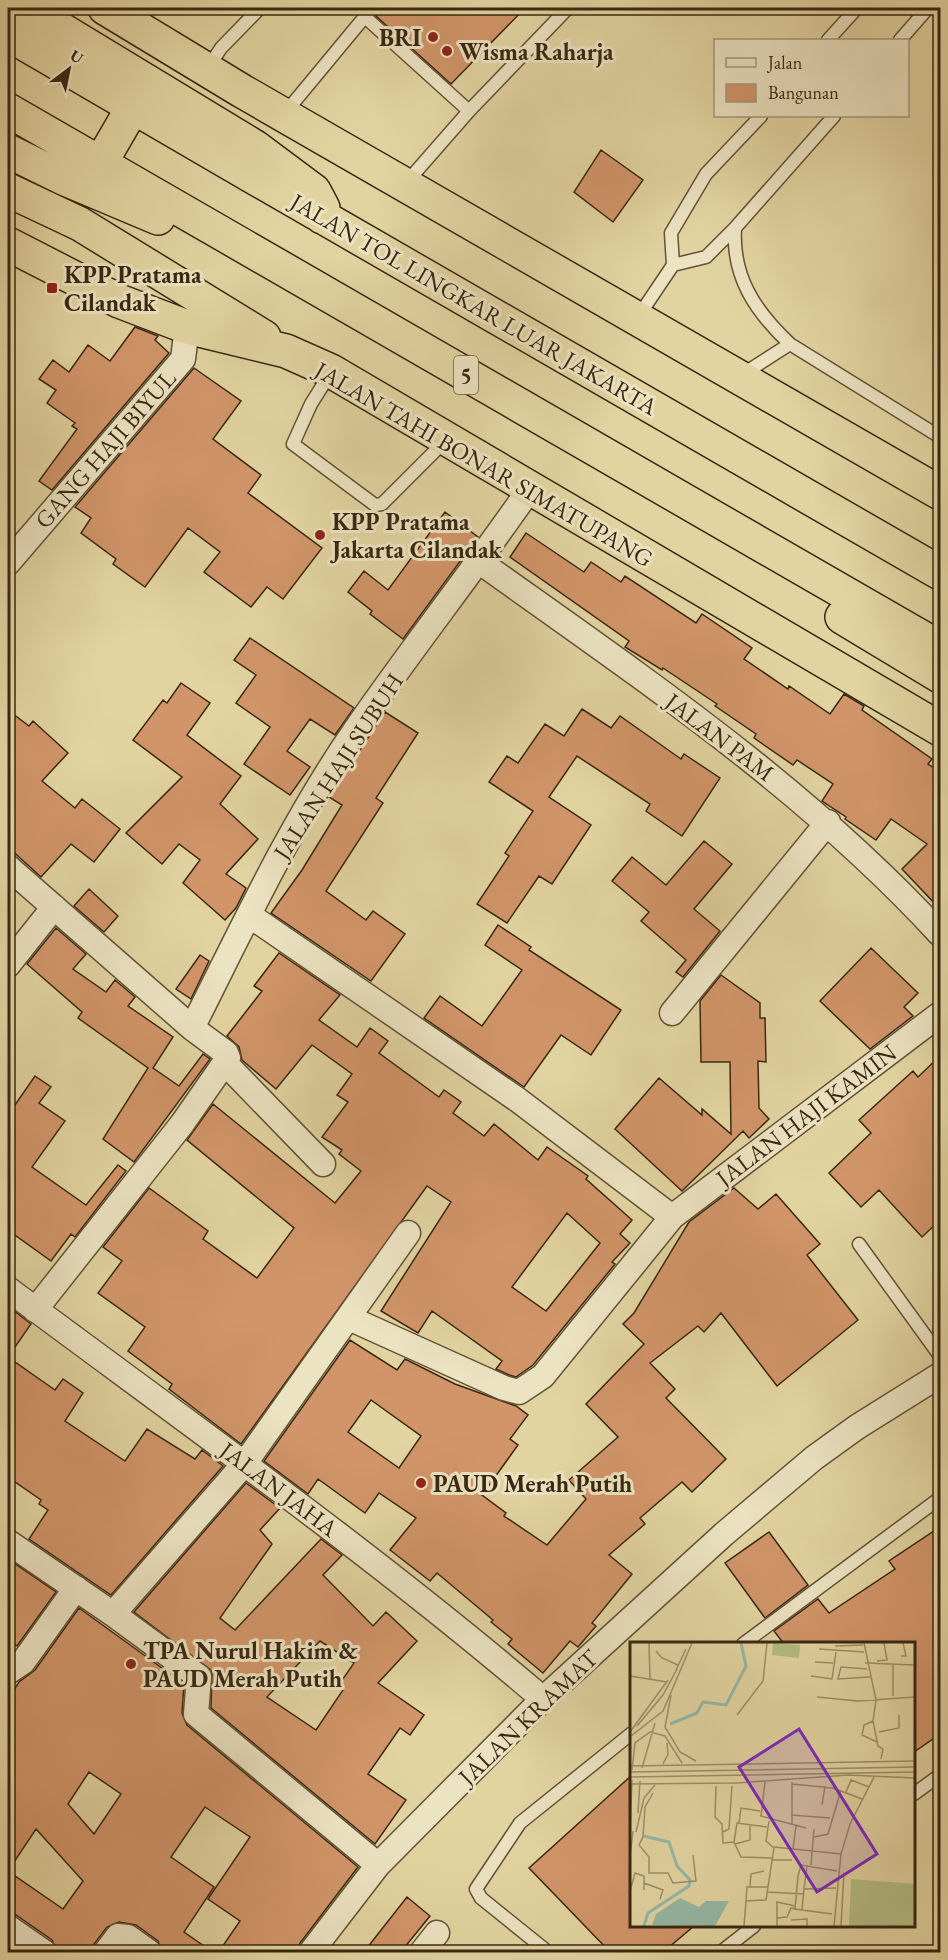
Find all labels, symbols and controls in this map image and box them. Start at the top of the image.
place label: BRI [379,22,421,53]
marker: BRI [426,30,440,44]
place label: Wisma Raharja [459,36,614,68]
north arrow [39,39,99,99]
legend [714,39,909,117]
marker: Wisma Raharja [440,44,454,58]
text: U [66,45,87,69]
text: Jalan [766,51,803,74]
text: Bangunan [768,81,839,104]
street label: JALAN TOL LINGKAR LUAR JAKARTA [283,185,663,422]
place label: KPP Pratama Cilandak [64,259,202,318]
marker: KPP Pratama Cilandak [45,281,59,295]
street label: JALAN TAHI BONAR SIMATUPANG [308,353,659,574]
road number: 5 [454,356,478,394]
street label: GANG HAJI BIYUL [28,363,182,535]
place label: KPP Pratama Jakarta Cilandak [330,506,503,565]
marker: KPP Pratama Jakarta Cilandak [313,528,327,542]
street label: JALAN HAJI SUBUH [265,667,410,867]
street label: JALAN PAM [658,685,781,788]
street label: JALAN HAJI KAMIN [708,1037,902,1194]
street label: JALAN JAHA [212,1433,345,1544]
place label: PAUD Merah Putih [433,1468,633,1499]
marker: PAUD Merah Putih [414,1476,428,1490]
place label: TPA Nurul Hakim & PAUD Merah Putih [143,1635,359,1694]
street label: JALAN KRAMAT [450,1642,605,1793]
inset map [630,1642,915,1927]
marker: TPA Nurul Hakim & PAUD Merah Putih [124,1657,138,1671]

